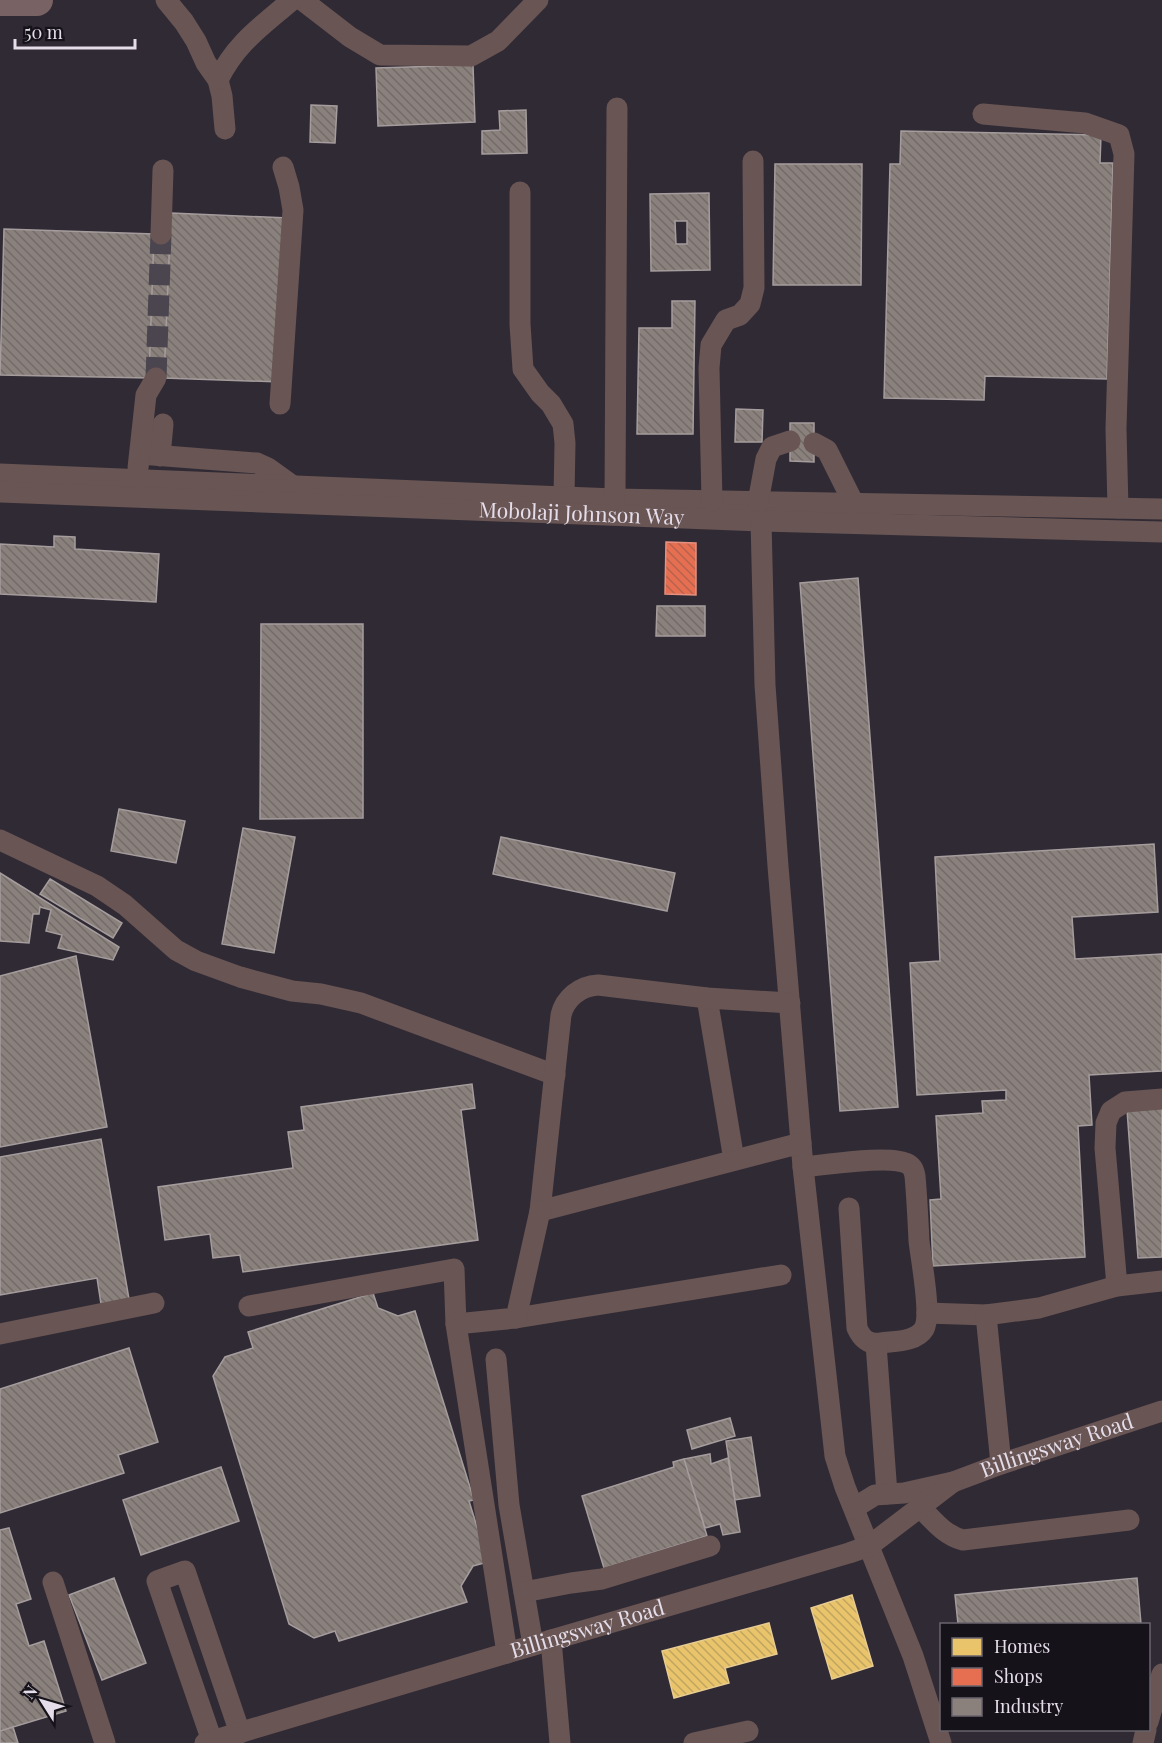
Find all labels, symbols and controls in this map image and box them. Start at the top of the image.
scale bar [15,12,135,50]
text: 50 m [24,20,63,44]
street label: Mobolaji Johnson Way [478,494,685,530]
street label: Billingsway Road [976,1405,1136,1483]
street label: Billingsway Road [506,1592,667,1663]
legend [940,1623,1150,1731]
text: Homes [994,1634,1050,1658]
text: Shops [994,1664,1043,1688]
north arrow [12,1671,72,1731]
text: N [18,1680,42,1703]
text: Industry [994,1694,1063,1718]

